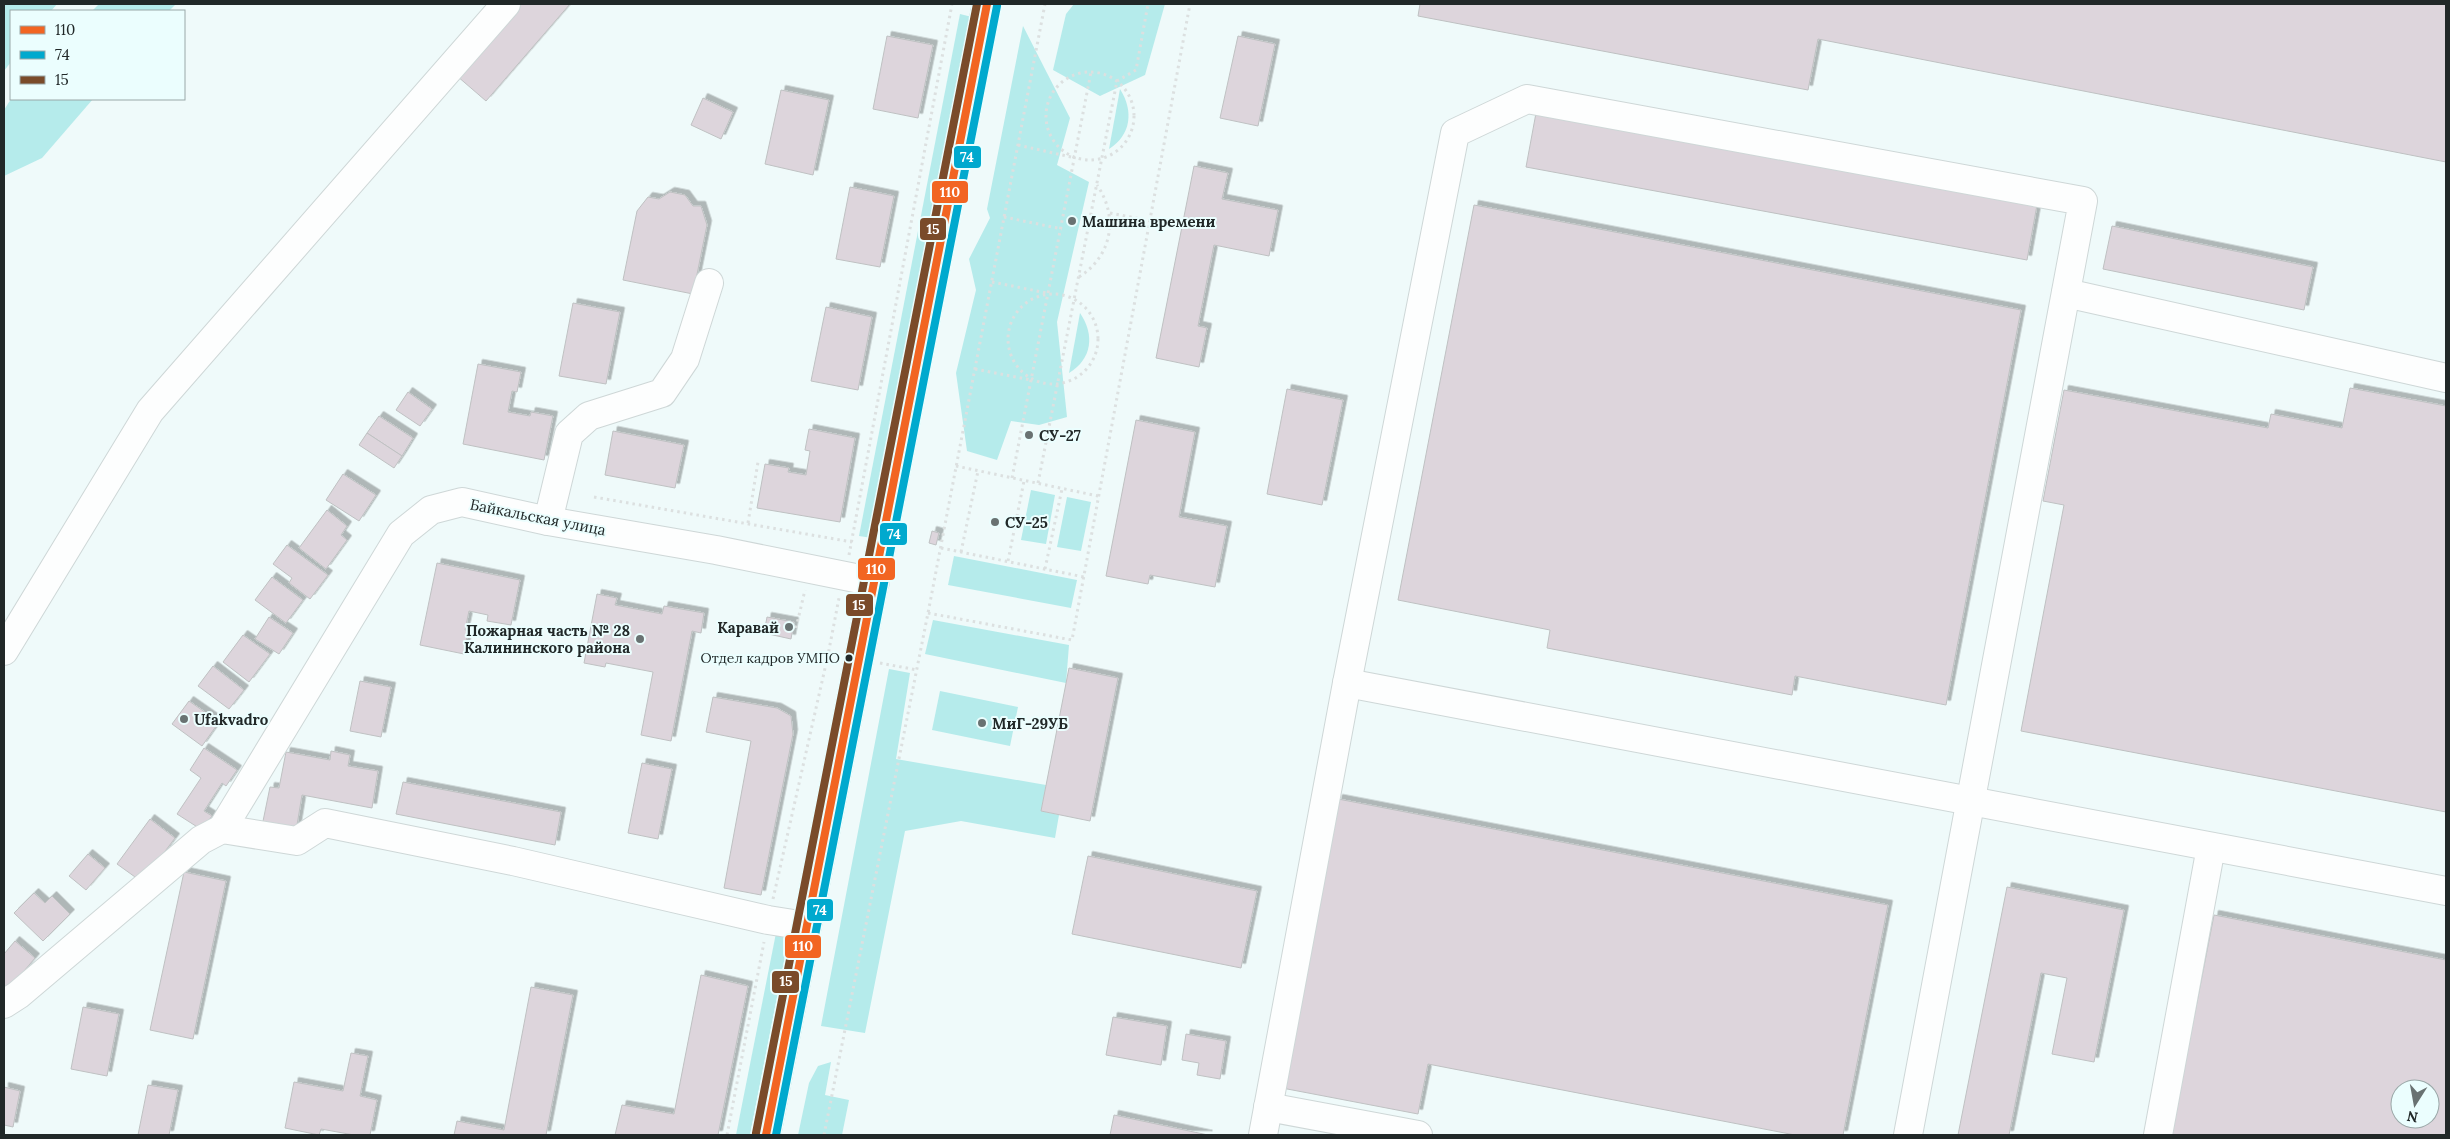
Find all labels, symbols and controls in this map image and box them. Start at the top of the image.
legend [10,10,185,100]
text: 110 [55,20,75,39]
text: 74 [55,45,70,64]
text: 15 [55,70,69,89]
line badge: 74 [953,145,982,169]
text: 74 [960,148,974,166]
line badge: 110 [931,180,969,204]
text: 110 [940,183,960,201]
place label: Машина времени [1082,212,1215,231]
marker: Машина времени [1066,215,1078,227]
line badge: 15 [919,217,947,241]
text: 15 [926,220,940,238]
place label: СУ-27 [1039,426,1081,445]
marker: СУ-27 [1023,429,1035,441]
street label: Байкальская улица [469,495,608,540]
place label: СУ-25 [1005,513,1048,532]
marker: СУ-25 [989,516,1001,528]
line badge: 74 [879,522,908,546]
text: 74 [887,525,901,543]
line badge: 110 [857,557,896,581]
text: 110 [866,560,886,578]
line badge: 15 [845,593,874,617]
text: 15 [852,596,866,614]
place label: Каравай [717,618,779,637]
place label: Пожарная часть № 28 Калининского района [464,621,630,657]
marker: Каравай [783,621,795,633]
marker: Пожарная часть № 28 Калининского района [634,633,646,645]
place label: Отдел кадров УМПО [701,649,840,667]
marker: Отдел кадров УМПО [844,653,854,663]
place label: Ufakvadro [194,710,269,729]
marker: Ufakvadro [178,713,190,725]
place label: МиГ-29УБ [992,714,1068,733]
marker: МиГ-29УБ [976,717,988,729]
line badge: 74 [806,898,834,922]
text: 74 [813,901,827,919]
line badge: 110 [784,934,822,959]
text: 110 [793,937,813,955]
line badge: 15 [771,970,800,994]
text: 15 [779,972,793,990]
north arrow [2390,1079,2440,1129]
text: N [2405,1107,2420,1127]

